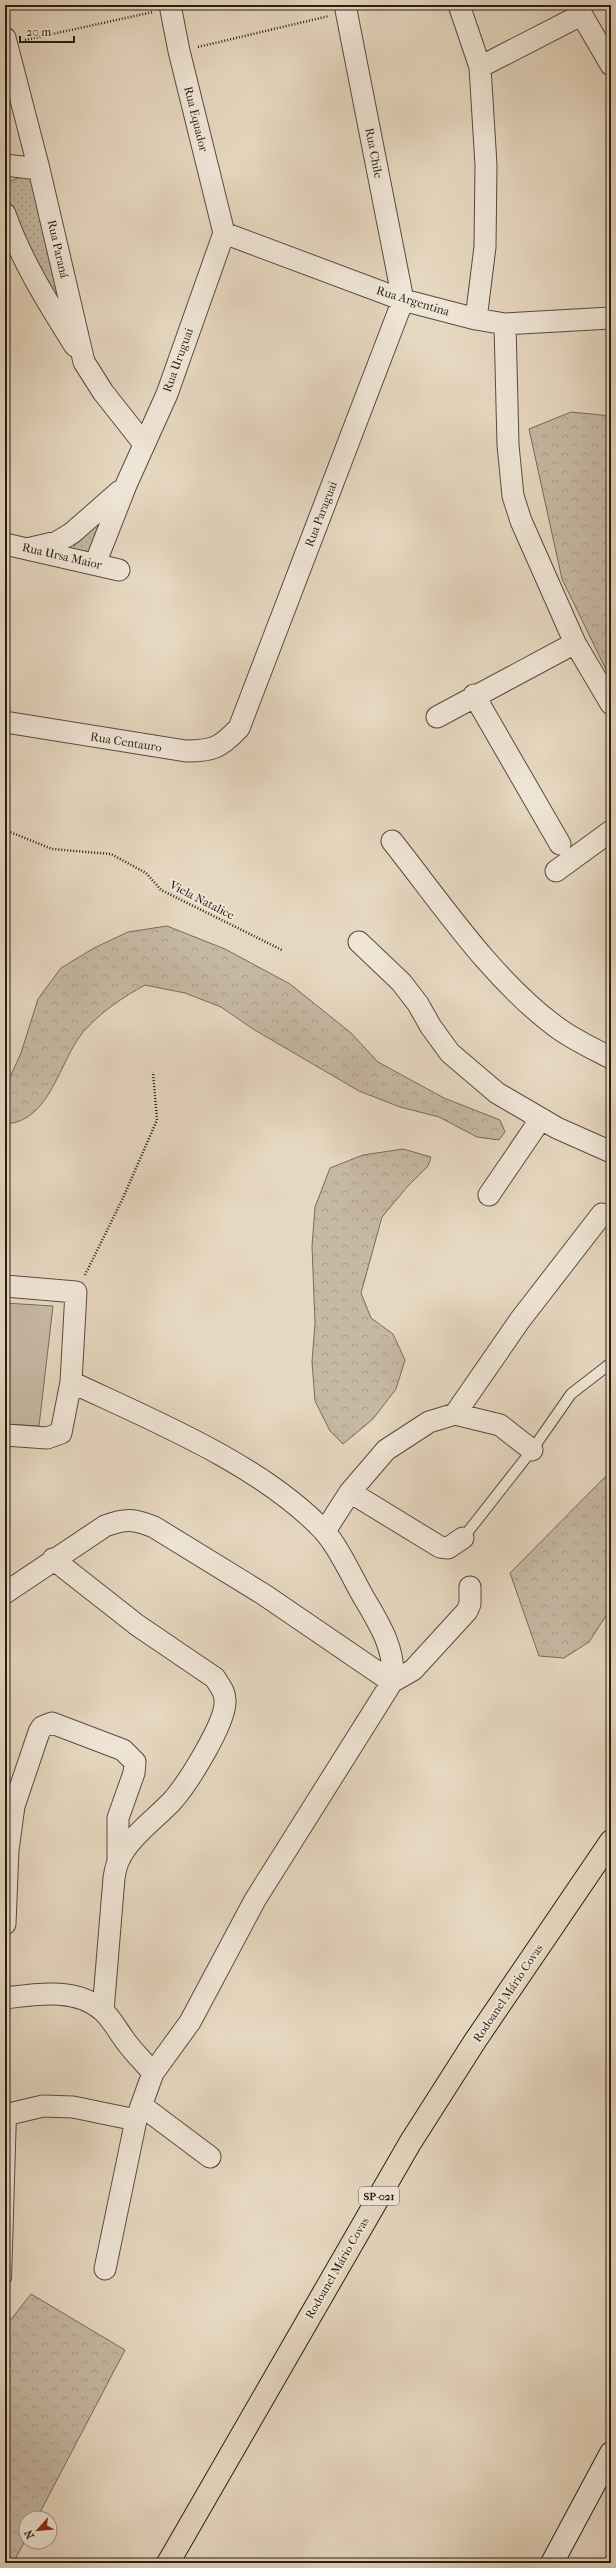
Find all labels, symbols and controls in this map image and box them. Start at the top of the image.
scale bar [20,18,74,44]
text: 20 m [26,25,51,39]
street label: Rua Equador [181,85,211,154]
street label: Rua Chile [362,127,386,179]
street label: Rua Paraná [45,219,72,280]
street label: Rua Argentina [375,283,452,319]
street label: Rua Uruguai [160,326,196,394]
street label: Rua Paraguai [302,479,340,549]
street label: Rua Ursa Maior [21,540,104,572]
street label: Rua Centauro [89,729,163,755]
street label: Viela Natalice [166,877,237,922]
street label: Rodoanel Mário Covas [470,1941,546,2045]
road number: SP-021 [359,2187,399,2205]
street label: Rodoanel Mário Covas [302,2214,372,2321]
north arrow [18,2510,58,2550]
text: N [22,2527,37,2541]

